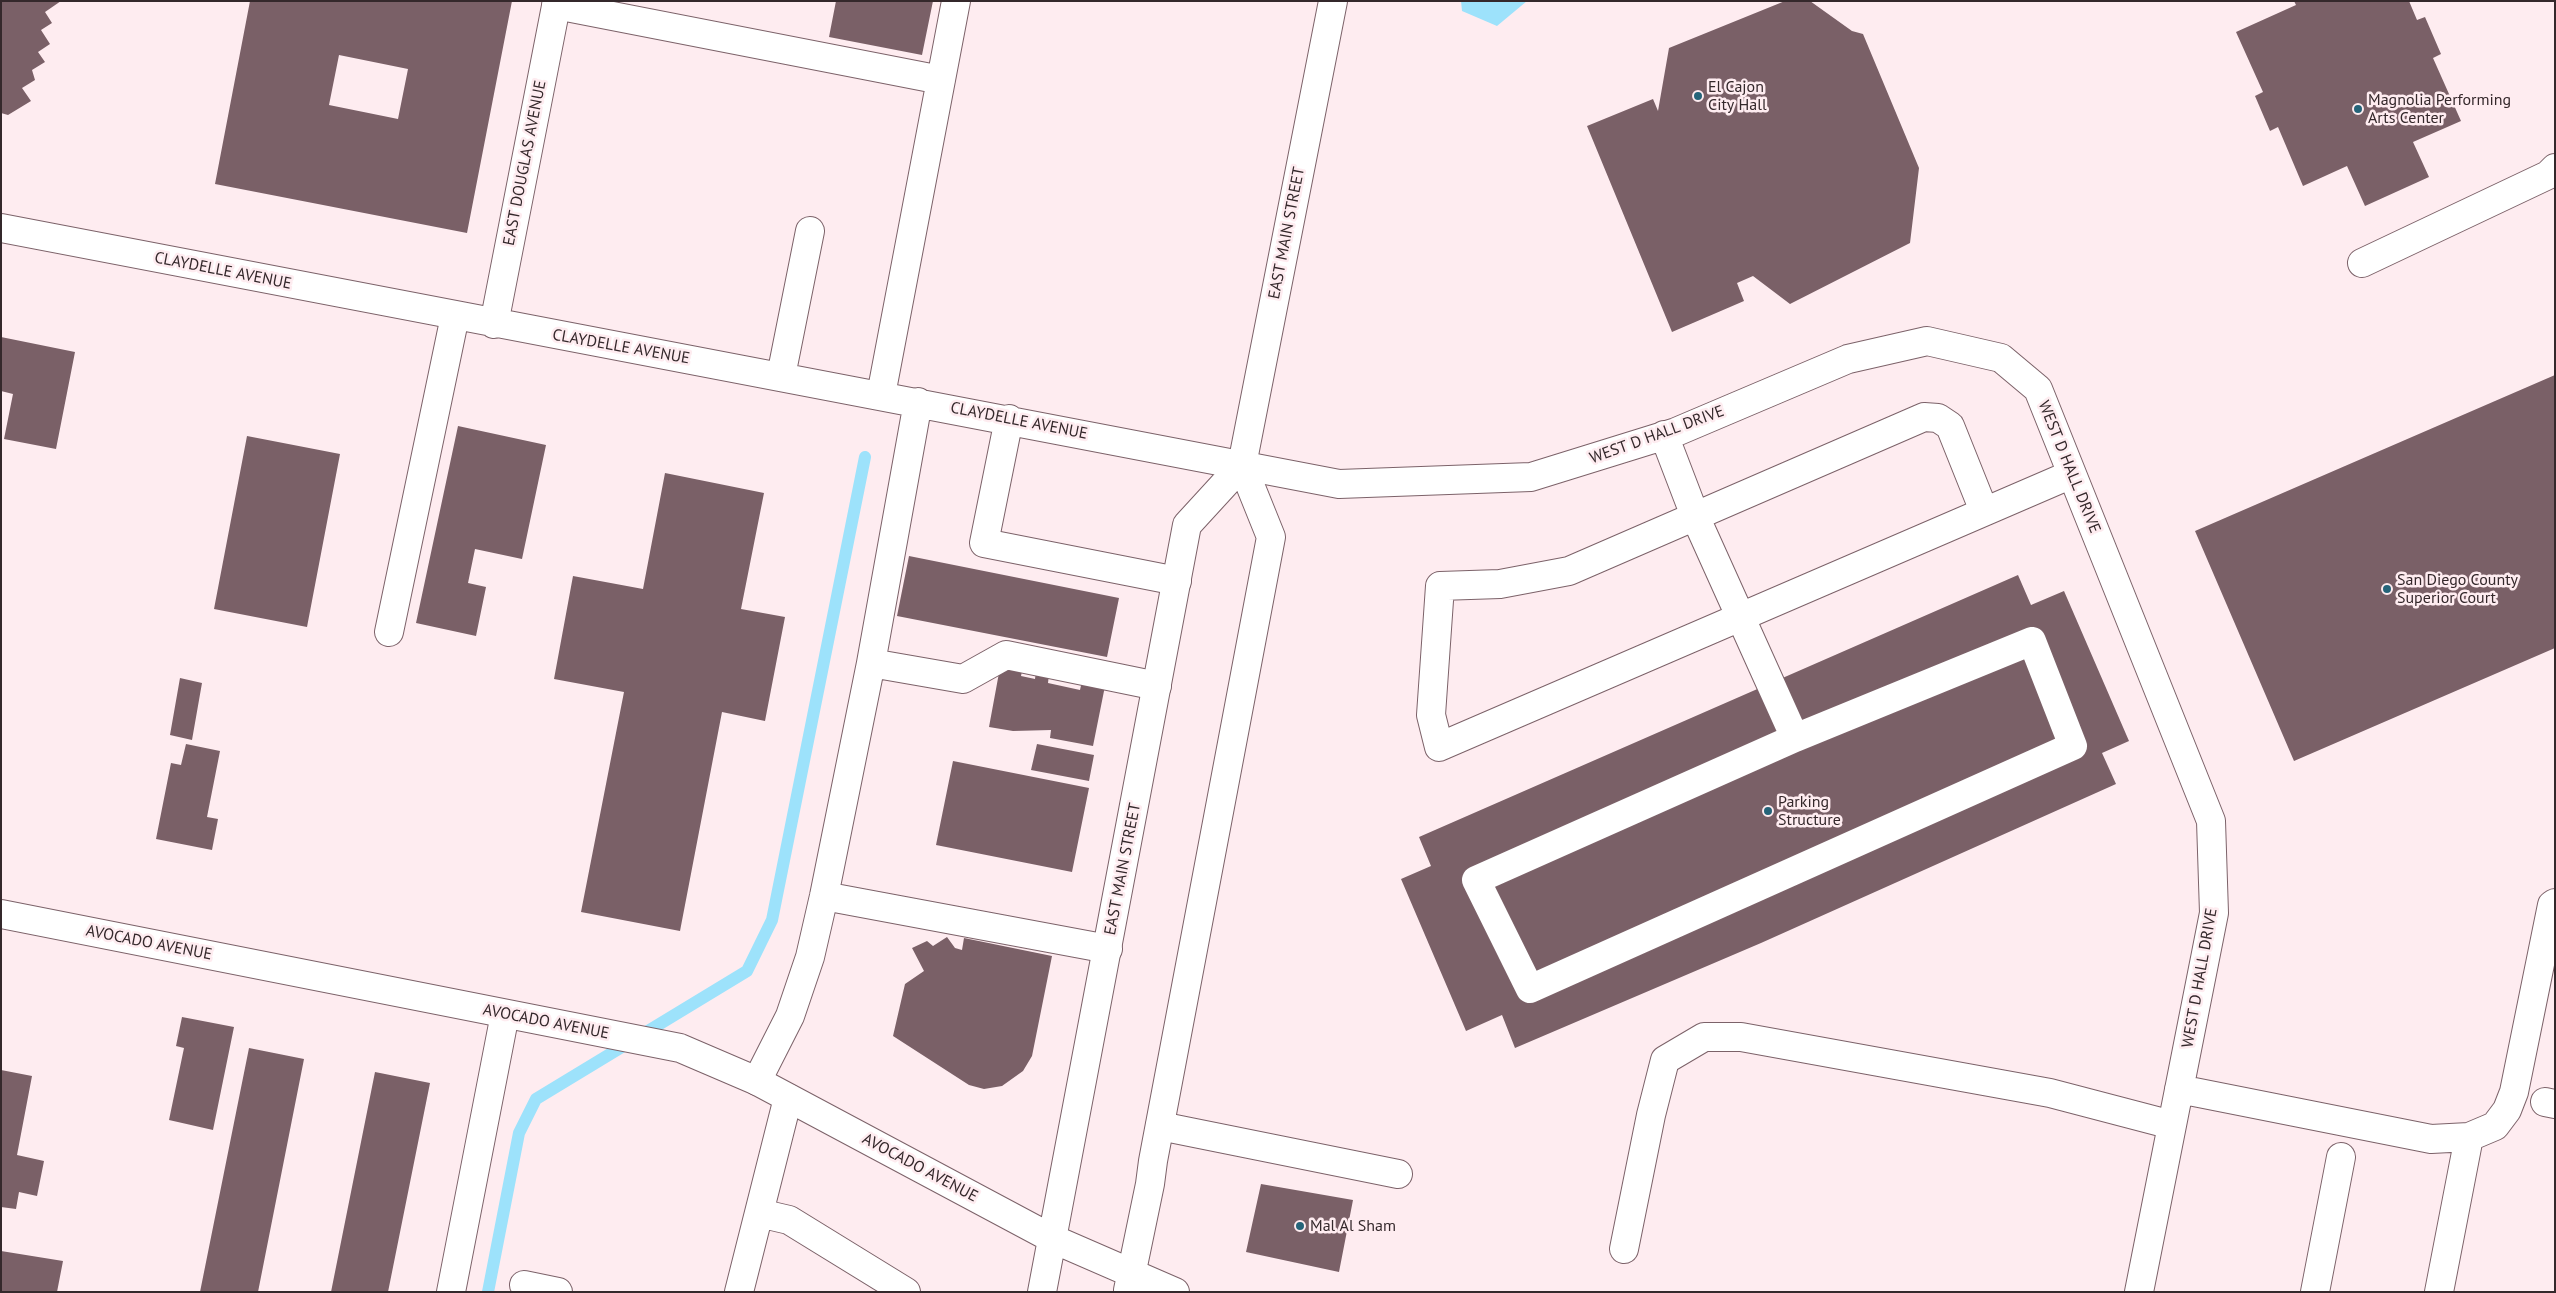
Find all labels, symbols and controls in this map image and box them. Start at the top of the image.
place label: El Cajon City Hall [1708,77,1767,115]
street label: EAST DOUGLAS AVENUE [500,79,550,247]
marker: El Cajon City Hall [1692,90,1704,102]
place label: Magnolia Performing Arts Center [2368,90,2511,128]
marker: Magnolia Performing Arts Center [2352,103,2364,115]
street label: EAST MAIN STREET [1265,165,1309,301]
street label: CLAYDELLE AVENUE [153,248,293,294]
street label: CLAYDELLE AVENUE [551,325,691,369]
street label: CLAYDELLE AVENUE [949,398,1089,444]
street label: WEST D HALL DRIVE [2034,398,2104,536]
street label: WEST D HALL DRIVE [1587,402,1727,468]
place label: San Diego County Superior Court [2397,570,2518,608]
marker: San Diego County Superior Court [2381,583,2393,595]
place label: Parking Structure [1778,792,1841,830]
street label: EAST MAIN STREET [1101,801,1145,937]
marker: Parking Structure [1762,805,1774,817]
street label: WEST D HALL DRIVE [2178,907,2222,1049]
street label: AVOCADO AVENUE [84,921,214,965]
street label: AVOCADO AVENUE [481,1000,611,1044]
street label: AVOCADO AVENUE [859,1129,981,1207]
place label: Mal Al Sham [1310,1216,1396,1236]
marker: Mal Al Sham [1294,1220,1306,1232]

